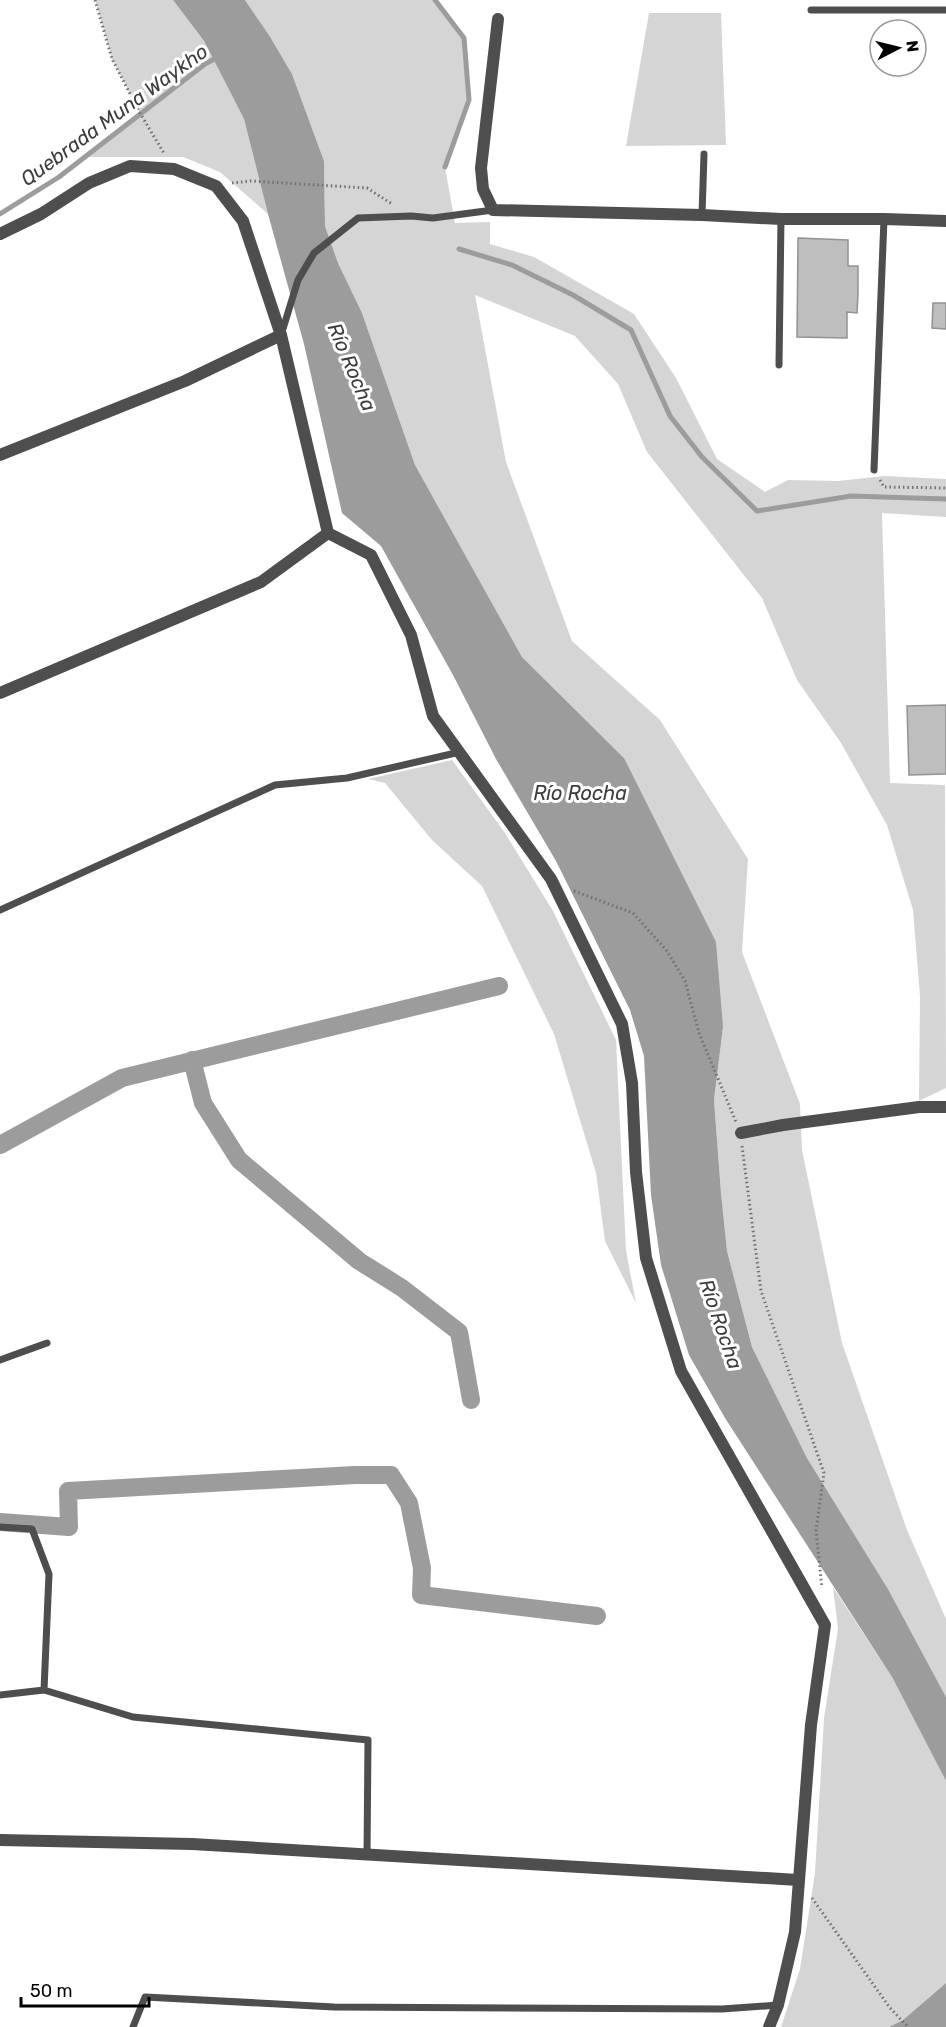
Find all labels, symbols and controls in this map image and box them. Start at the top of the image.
north arrow [868,18,928,78]
water label: Quebrada Muna Waykho [16,39,212,191]
text: N [902,39,923,53]
water label: Río Rocha [323,319,381,415]
water label: Río Rocha [533,781,627,805]
water label: Río Rocha [694,1276,748,1372]
scale bar [21,1970,148,2008]
text: 50 m [30,1980,73,2002]

